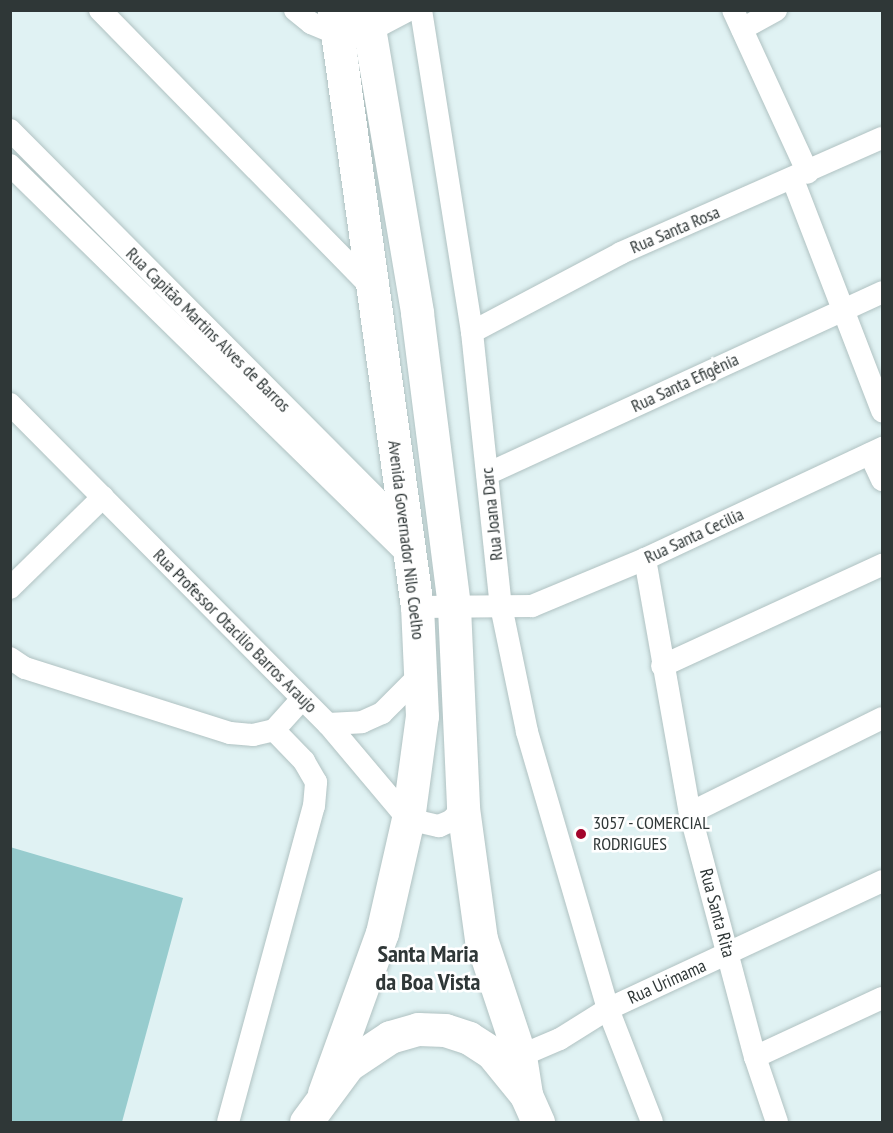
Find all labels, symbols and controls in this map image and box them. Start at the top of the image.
street label: Rua Santa Rosa [627,201,723,259]
street label: Rua Capitão Martins Alves de Barros [121,243,295,417]
street label: Rua Santa Efigênia [628,349,742,417]
street label: Avenida Governador Nilo Coelho [383,439,429,641]
street label: Rua Joana Darc [476,466,508,562]
street label: Rua Santa Cecilia [641,504,747,568]
street label: Rua Professor Otacilio Barros Araujo [148,544,322,718]
place label: 3057 - COMERCIAL RODRIGUES [593,813,712,856]
marker: 3057 - COMERCIAL RODRIGUES [574,827,588,841]
street label: Rua Santa Rita [695,866,739,960]
district label: Santa Maria da Boa Vista [375,940,481,996]
street label: Rua Urimama [624,955,710,1009]

